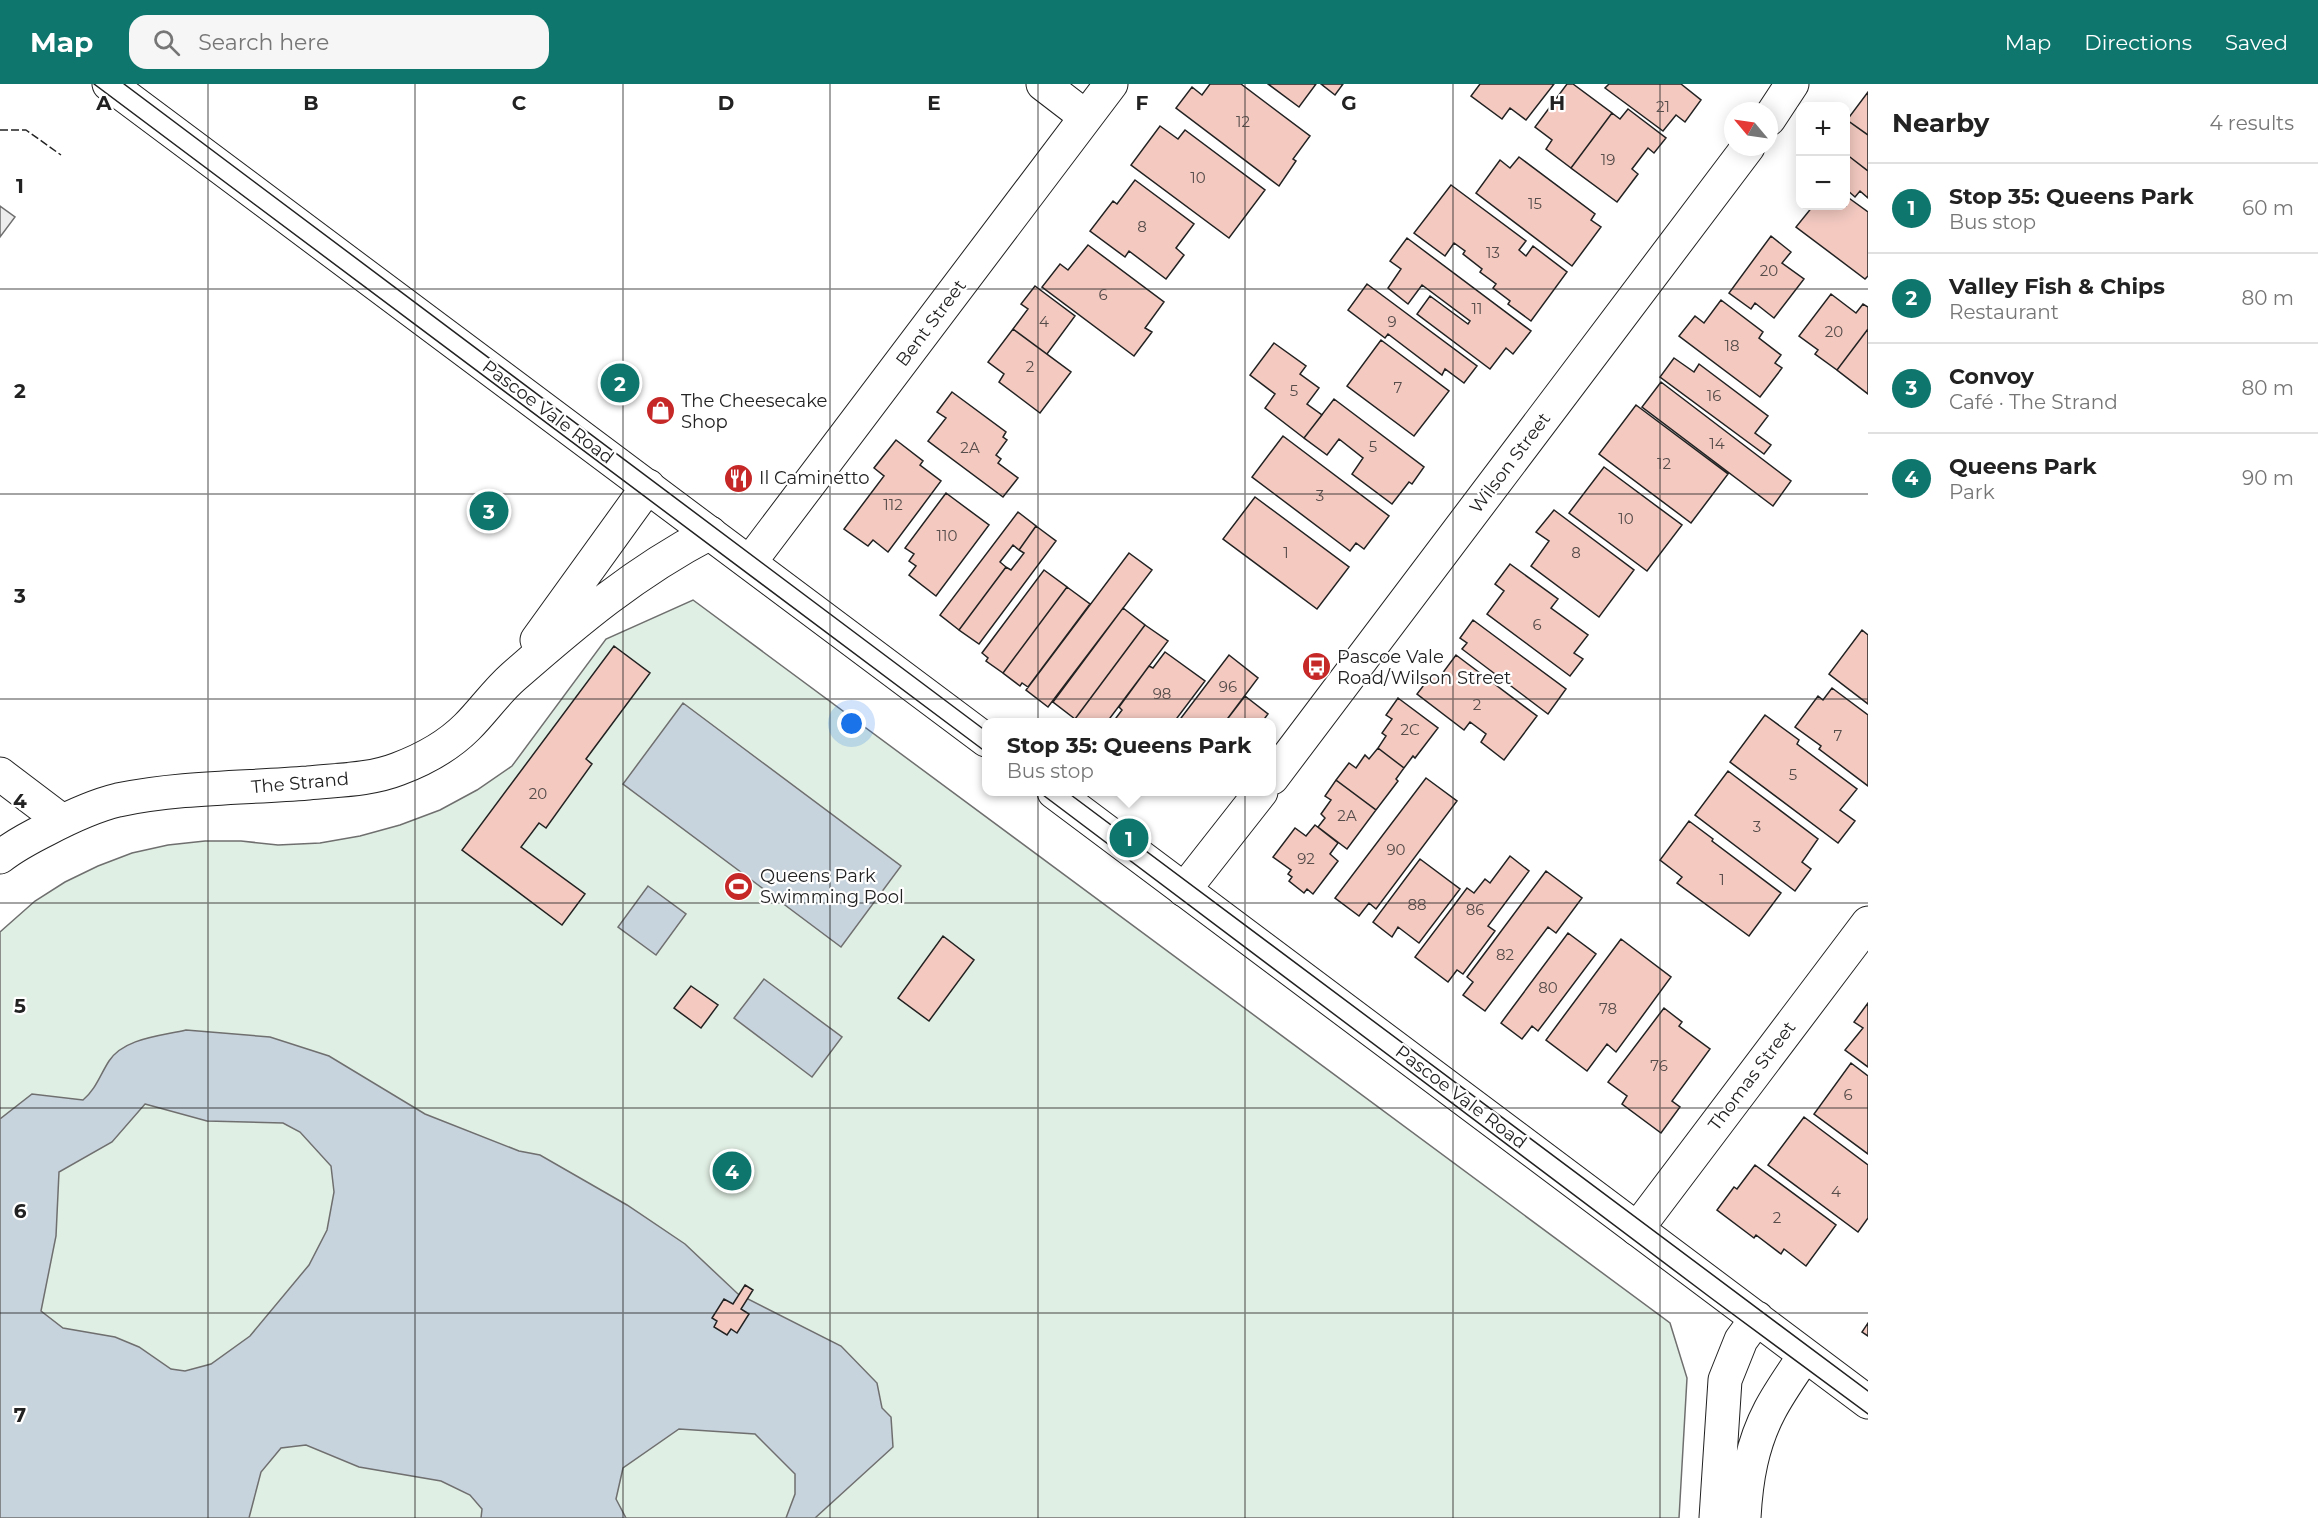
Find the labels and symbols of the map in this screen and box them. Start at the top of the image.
text: A [95,91,112,115]
text: B [303,91,319,115]
text: C [512,91,527,115]
text: D [718,91,734,115]
text: E [927,91,941,115]
text: F [1136,91,1149,115]
text: G [1341,91,1357,115]
text: H [1549,91,1565,115]
house number: 21 [1656,97,1670,116]
north arrow [1724,102,1778,156]
house number: 12 [1236,112,1250,131]
house number: 19 [1601,150,1615,169]
house number: 10 [1190,168,1206,187]
text: 1 [16,174,24,198]
house number: 15 [1528,194,1542,213]
house number: 8 [1137,217,1147,236]
house number: 13 [1486,243,1500,262]
house number: 20 [1760,261,1778,280]
street label: Bent Street [891,275,971,371]
house number: 6 [1098,285,1108,304]
house number: 11 [1472,299,1482,318]
house number: 4 [1039,312,1049,331]
house number: 9 [1387,312,1397,331]
house number: 20 [1825,322,1843,341]
house number: 18 [1725,336,1740,355]
street label: Pascoe Vale Road [478,355,618,469]
house number: 2 [1026,357,1034,376]
pin: 2 [600,360,640,406]
house number: 7 [1394,378,1403,397]
text: 2 [14,379,26,403]
house number: 5 [1290,381,1298,400]
house number: 16 [1707,386,1721,405]
place label: The Cheesecake Shop [681,390,828,433]
shop icon: The Cheesecake Shop [644,395,676,427]
street label: Wilson Street [1465,408,1555,518]
house number: 14 [1709,434,1725,453]
house number: 5 [1369,437,1377,456]
house number: 2A [960,438,980,457]
house number: 12 [1657,454,1671,473]
restaurant icon: Il Caminetto [722,462,754,494]
place label: Il Caminetto [759,467,870,489]
house number: 3 [1316,486,1324,505]
pin: 3 [470,488,508,534]
house number: 112 [883,495,903,514]
house number: 10 [1618,509,1634,528]
house number: 110 [937,526,957,545]
house number: 1 [1283,543,1289,562]
house number: 8 [1571,543,1581,562]
text: 3 [13,584,26,608]
house number: 6 [1532,615,1542,634]
place label: Pascoe Vale Road/Wilson Street [1337,646,1511,689]
bus stop icon: Pascoe Vale Road/Wilson Street [1300,651,1332,683]
house number: 96 [1219,677,1237,696]
house number: 98 [1153,684,1171,703]
house number: 2 [1473,695,1481,714]
your location [837,709,866,738]
house number: 2C [1400,720,1420,739]
house number: 7 [1834,726,1843,745]
house number: 5 [1789,765,1797,784]
street label: The Strand [250,768,350,798]
house number: 20 [529,784,547,803]
text: 4 [13,789,27,813]
house number: 2A [1337,806,1357,825]
pin: 1 [1110,816,1148,861]
house number: 3 [1753,817,1761,836]
house number: 90 [1386,840,1406,859]
house number: 92 [1297,849,1315,868]
place label: Queens Park Swimming Pool [760,865,904,908]
sports icon: Queens Park Swimming Pool [723,870,755,902]
house number: 1 [1719,870,1725,889]
house number: 88 [1407,895,1427,914]
house number: 86 [1466,900,1484,919]
house number: 82 [1496,945,1514,964]
house number: 80 [1538,978,1558,997]
text: 5 [14,994,26,1018]
house number: 78 [1599,999,1617,1018]
street label: Thomas Street [1704,1017,1800,1135]
street label: Pascoe Vale Road [1391,1040,1531,1154]
house number: 76 [1650,1056,1668,1075]
house number: 6 [1843,1085,1853,1104]
pin: 4 [712,1148,752,1194]
house number: 4 [1831,1182,1841,1201]
text: 6 [14,1199,27,1223]
house number: 2 [1773,1208,1781,1227]
text: 7 [14,1403,26,1427]

